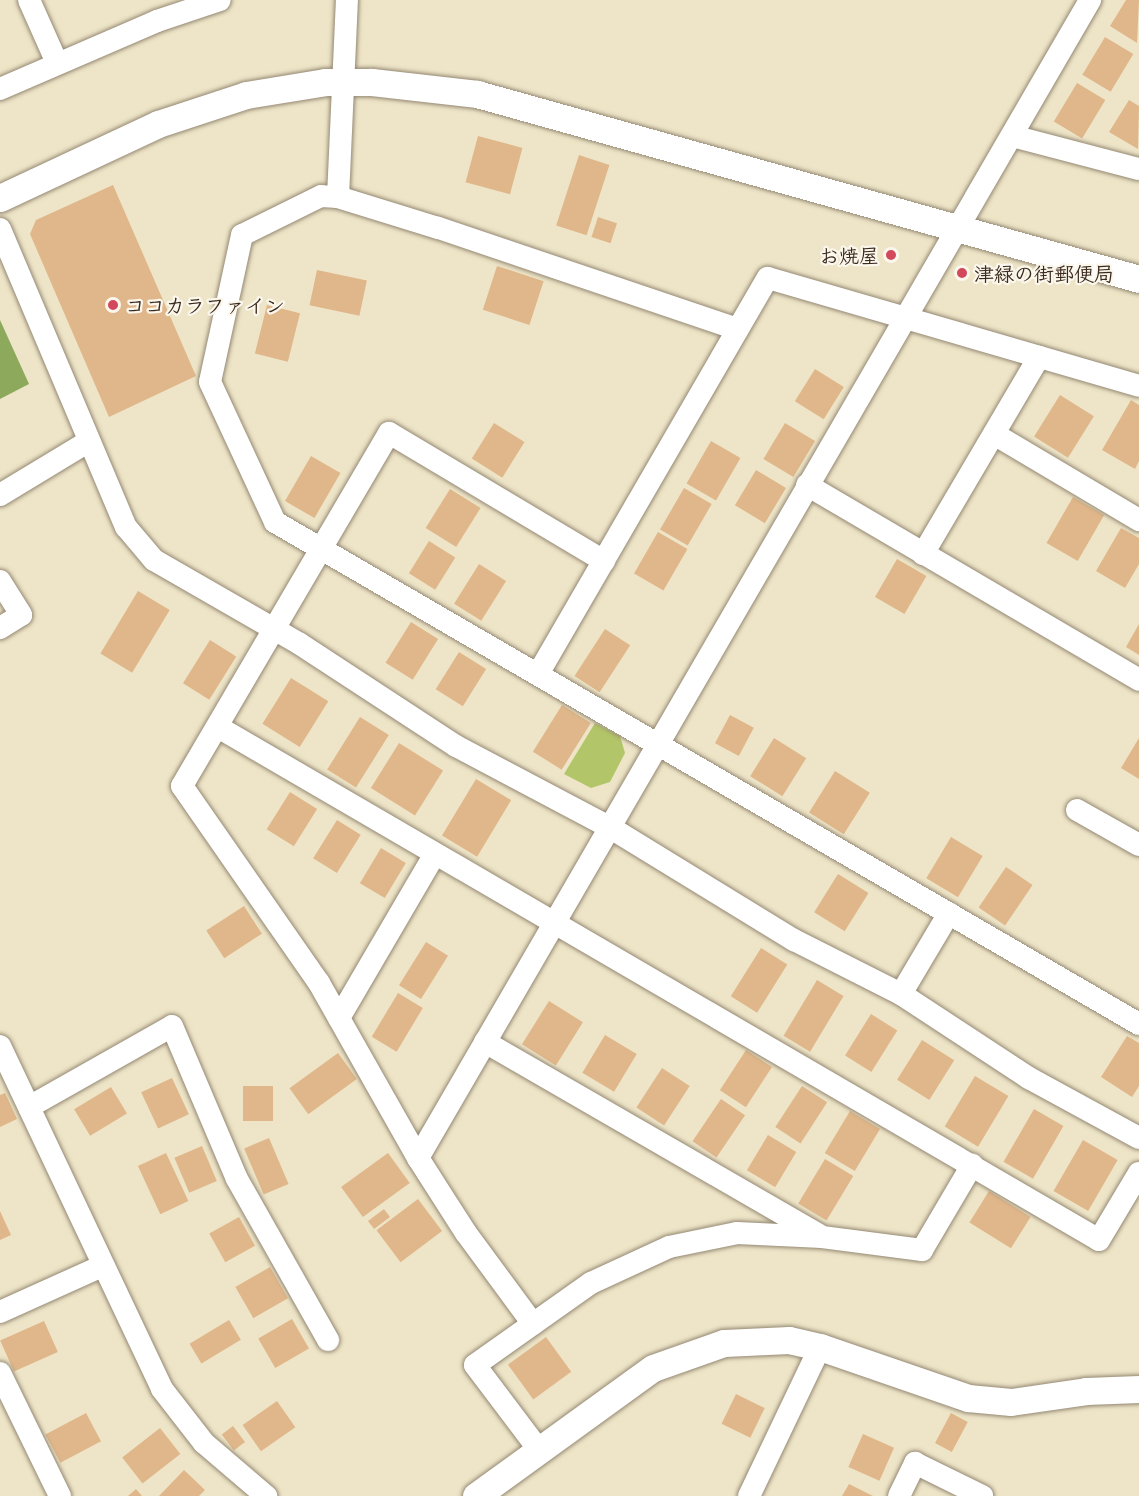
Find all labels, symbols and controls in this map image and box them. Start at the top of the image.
place label: お焼屋 [819,243,879,267]
marker: お焼屋 [884,248,898,262]
place label: 津緑の街郵便局 [974,261,1114,285]
marker: 津緑の街郵便局 [955,266,969,280]
place label: ココカラファイン [125,293,285,317]
marker: ココカラファイン [106,298,120,312]

